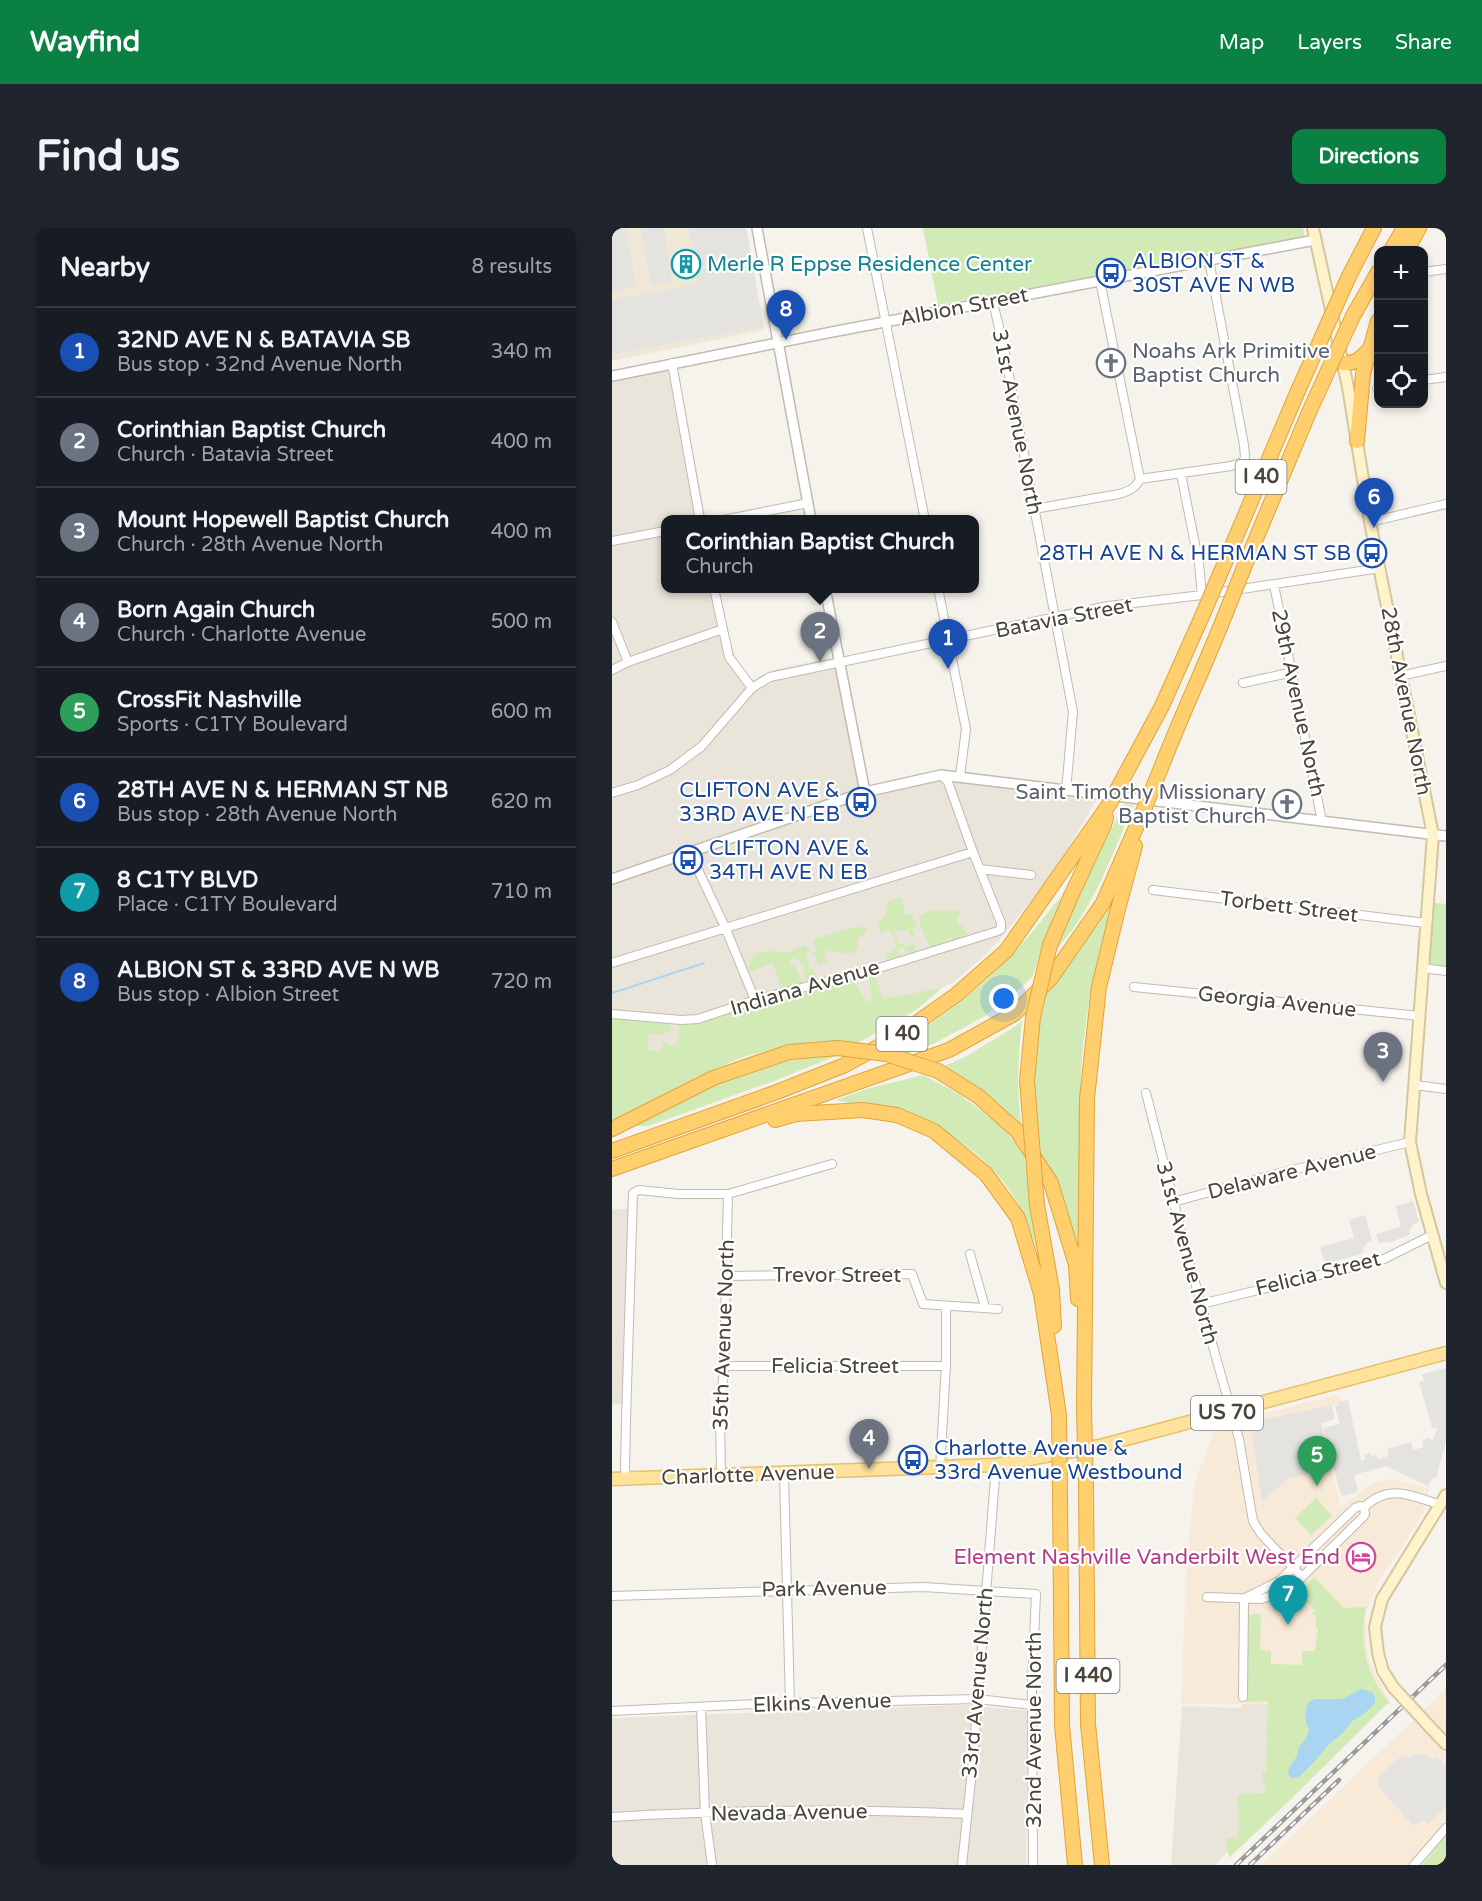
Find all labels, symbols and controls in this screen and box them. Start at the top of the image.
text: Wayfind [30,25,140,59]
text: Map [1219,30,1264,55]
text: Layers [1297,30,1362,55]
text: Share [1395,30,1452,55]
button: Directions [1292,129,1446,184]
text: Find us [36,131,180,182]
map controls [1374,246,1428,408]
button: + [1374,246,1428,300]
building icon: Merle R Eppse Residence Center [670,248,702,280]
place label: ALBION ST & 30ST AVE N WB [1132,249,1295,298]
text: Nearby [60,252,150,283]
place label: Merle R Eppse Residence Center [707,252,1032,277]
text: 8 results [472,255,552,279]
bus stop icon: ALBION ST & 30ST AVE N WB [1095,257,1127,289]
street label: Albion Street [898,282,1030,332]
pin: 8 [766,291,806,340]
button: − [1374,300,1428,354]
text: 32ND AVE N & BATAVIA SB [117,327,410,353]
street label: 31st Avenue North [987,327,1047,517]
place label: Noahs Ark Primitive Baptist Church [1132,339,1330,388]
text: 1 [73,340,86,364]
text: 340 m [491,340,552,364]
church icon: Noahs Ark Primitive Baptist Church [1095,347,1127,379]
text: Bus stop · 32nd Avenue North [117,353,402,377]
button: locate [1374,354,1428,408]
text: Corinthian Baptist Church [117,417,386,443]
text: 2 [73,430,86,454]
text: 400 m [491,430,552,454]
text: Church · Batavia Street [117,443,334,467]
road number: I 40 [1236,460,1286,494]
pin: 6 [1354,478,1394,528]
text: Mount Hopewell Baptist Church [117,507,449,533]
popup [661,515,979,593]
text: 3 [73,520,86,544]
text: 400 m [491,520,552,544]
text: Corinthian Baptist Church [685,529,955,555]
text: Church · 28th Avenue North [117,533,383,557]
bus stop icon: 28TH AVE N & HERMAN ST SB [1356,537,1388,569]
place label: 28TH AVE N & HERMAN ST SB [1039,541,1351,566]
text: Church [685,555,754,579]
street label: Batavia Street [993,592,1135,644]
text: Born Again Church [117,597,315,623]
street label: 28th Avenue North [1375,605,1437,797]
street label: 29th Avenue North [1266,607,1330,799]
text: 4 [73,610,86,634]
text: 500 m [491,610,552,634]
pin: 2 [800,612,840,662]
pin: 1 [928,620,968,669]
text: Church · Charlotte Avenue [117,623,366,647]
text: CrossFit Nashville [117,687,302,713]
text: 5 [73,700,86,724]
text: 600 m [491,700,552,724]
text: Sports · C1TY Boulevard [117,713,348,737]
text: 28TH AVE N & HERMAN ST NB [117,777,448,803]
place label: CLIFTON AVE & 33RD AVE N EB [679,778,840,827]
place label: Saint Timothy Missionary Baptist Church [1016,780,1266,829]
bus stop icon: CLIFTON AVE & 33RD AVE N EB [845,786,877,818]
church icon: Saint Timothy Missionary Baptist Church [1271,788,1303,820]
text: 6 [73,790,86,814]
text: 620 m [491,790,552,814]
text: Bus stop · 28th Avenue North [117,803,397,827]
place label: CLIFTON AVE & 34TH AVE N EB [709,836,870,885]
bus stop icon: CLIFTON AVE & 34TH AVE N EB [672,844,704,876]
text: 8 C1TY BLVD [117,867,258,893]
text: 7 [73,880,86,904]
text: 710 m [491,880,552,904]
street label: Torbett Street [1219,886,1359,928]
text: Place · C1TY Boulevard [117,893,338,917]
street label: Indiana Avenue [728,955,883,1021]
text: ALBION ST & 33RD AVE N WB [117,957,439,983]
text: 8 [73,970,86,994]
text: 720 m [491,970,552,994]
street label: Georgia Avenue [1197,981,1358,1023]
text: Bus stop · Albion Street [117,983,339,1007]
your location [989,984,1018,1013]
road number: I 40 [876,1017,928,1051]
pin: 3 [1364,1032,1402,1082]
street label: Delaware Avenue [1205,1139,1379,1205]
street label: 31st Avenue North [1151,1159,1223,1347]
street label: 35th Avenue North [708,1239,740,1431]
street label: Felicia Street [1253,1246,1383,1302]
street label: Trevor Street [773,1263,901,1288]
street label: Felicia Street [771,1354,899,1379]
road number: US 70 [1191,1396,1263,1430]
pin: 4 [850,1420,888,1469]
place label: Charlotte Avenue & 33rd Avenue Westbound [934,1436,1182,1485]
pin: 5 [1298,1436,1336,1486]
bus stop icon: Charlotte Avenue & 33rd Avenue Westbound [897,1444,929,1476]
street label: Charlotte Avenue [661,1459,835,1491]
hotel icon: Element Nashville Vanderbilt West End [1345,1541,1377,1573]
place label: Element Nashville Vanderbilt West End [953,1545,1340,1570]
street label: Park Avenue [761,1575,887,1603]
pin: 7 [1268,1576,1308,1625]
street label: 33rd Avenue North [957,1586,999,1780]
street label: 32nd Avenue North [1022,1632,1047,1828]
road number: I 440 [1056,1659,1120,1693]
street label: Elkins Avenue [752,1688,892,1718]
street label: Nevada Avenue [710,1799,868,1827]

